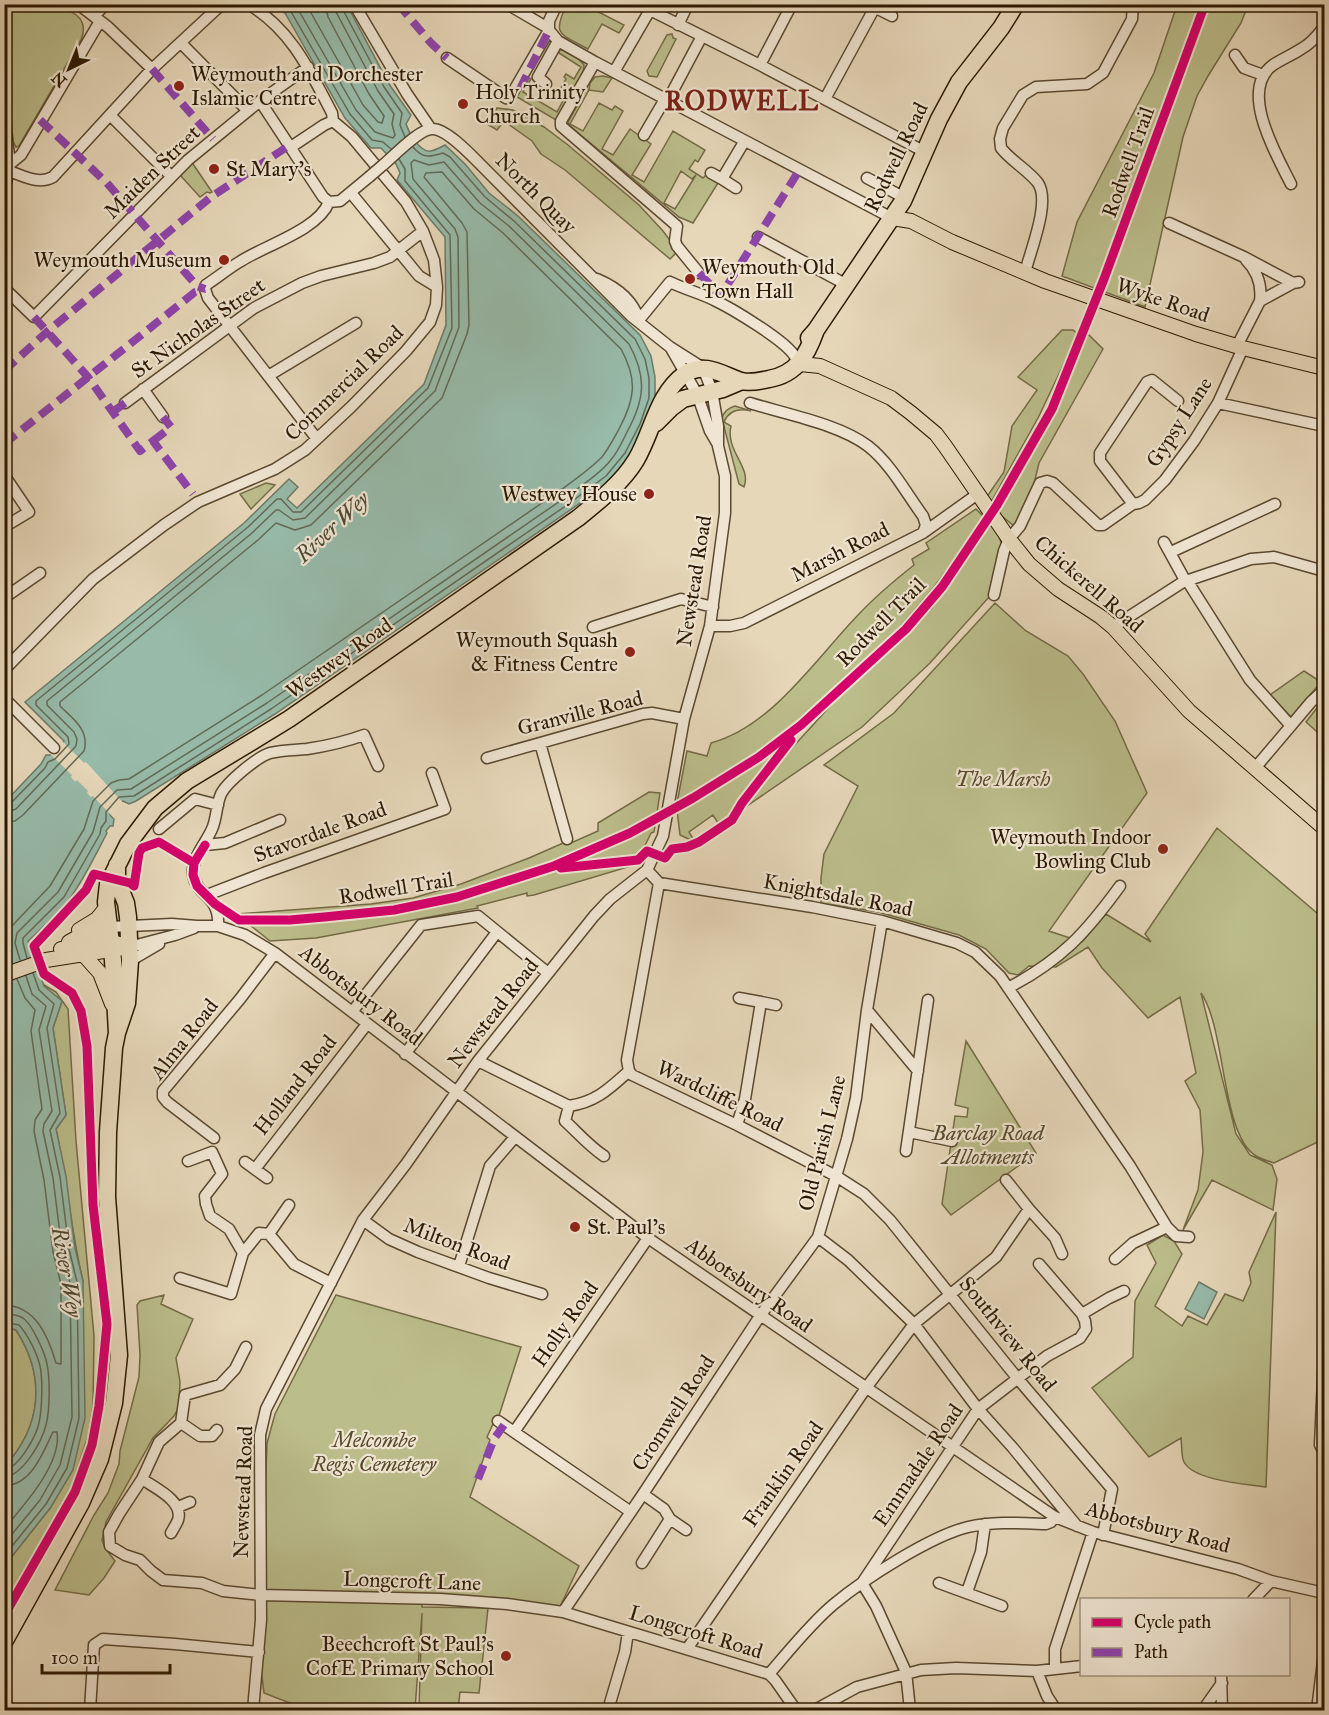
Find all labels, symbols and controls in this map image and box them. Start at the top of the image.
north arrow [39,39,99,99]
place label: Weymouth and Dorchester Islamic Centre [191,61,423,111]
text: N [47,68,71,91]
marker: Weymouth and Dorchester Islamic Centre [172,79,186,93]
place label: Holy Trinity Church [475,79,586,129]
district label: RODWELL [665,84,819,117]
marker: Holy Trinity Church [456,97,470,111]
street label: Rodwell Road [858,98,934,216]
street label: Rodwell Trail [1096,103,1160,221]
street label: Maiden Street [99,119,206,224]
street label: North Quay [490,147,583,240]
place label: St Mary's [226,156,311,182]
marker: St Mary's [207,162,221,176]
place label: Weymouth Museum [33,247,212,273]
marker: Weymouth Museum [217,253,231,267]
place label: Weymouth Old Town Hall [702,254,835,304]
street label: St Nicholas Street [126,272,270,384]
marker: Weymouth Old Town Hall [683,272,697,286]
street label: Wyke Road [1113,272,1214,328]
street label: Commercial Road [279,319,409,446]
street label: Gypsy Lane [1140,372,1218,472]
place label: Westwey House [501,481,637,507]
water label: River Wey [289,485,375,569]
marker: Westwey House [642,487,656,501]
street label: Newstead Road [671,513,717,648]
street label: Marsh Road [786,516,894,588]
street label: Chickerell Road [1029,530,1149,639]
street label: Rodwell Trail [831,572,931,672]
street label: Westwey Road [281,611,398,704]
place label: Weymouth Squash & Fitness Centre [456,627,618,677]
marker: Weymouth Squash & Fitness Centre [623,645,637,659]
street label: Granville Road [515,685,646,741]
park label: The Marsh [956,766,1050,792]
street label: Stavordale Road [250,796,390,868]
place label: Weymouth Indoor Bowling Club [990,824,1151,874]
marker: Weymouth Indoor Bowling Club [1156,842,1170,856]
street label: Rodwell Trail [337,866,456,910]
street label: Knightsdale Road [761,868,915,922]
street label: Abbotsbury Road [294,938,428,1051]
street label: Newstead Road [442,952,544,1073]
street label: Alma Road [144,993,224,1085]
street label: Holland Road [248,1029,342,1140]
street label: Wardcliffe Road [653,1054,788,1138]
street label: Old Parish Lane [793,1072,852,1214]
park label: Barclay Road Allotments [931,1120,1046,1170]
street label: Milton Road [400,1212,514,1276]
place label: St. Paul's [587,1214,666,1240]
marker: St. Paul's [568,1220,582,1234]
water label: River Wey [46,1224,88,1320]
street label: Abbotsbury Road [680,1231,818,1339]
street label: Southview Road [954,1271,1063,1397]
street label: Holly Road [526,1276,604,1372]
street label: Cromwell Road [626,1350,720,1476]
street label: Emmadale Road [867,1398,969,1531]
street label: Franklin Road [737,1416,829,1532]
street label: Newstead Road [228,1425,258,1559]
park label: Melcombe Regis Cemetery [311,1427,437,1477]
street label: Abbotsbury Road [1082,1495,1234,1559]
street label: Longcroft Lane [342,1566,482,1596]
legend [1080,1598,1290,1676]
street label: Longcroft Road [626,1599,766,1665]
text: Cycle path [1134,1611,1211,1633]
place label: Beechcroft St Paul's CofE Primary School [306,1631,494,1681]
scale bar [42,1637,170,1675]
text: Path [1134,1641,1168,1663]
text: 100 m [51,1647,98,1669]
marker: Beechcroft St Paul's CofE Primary School [499,1649,513,1663]

